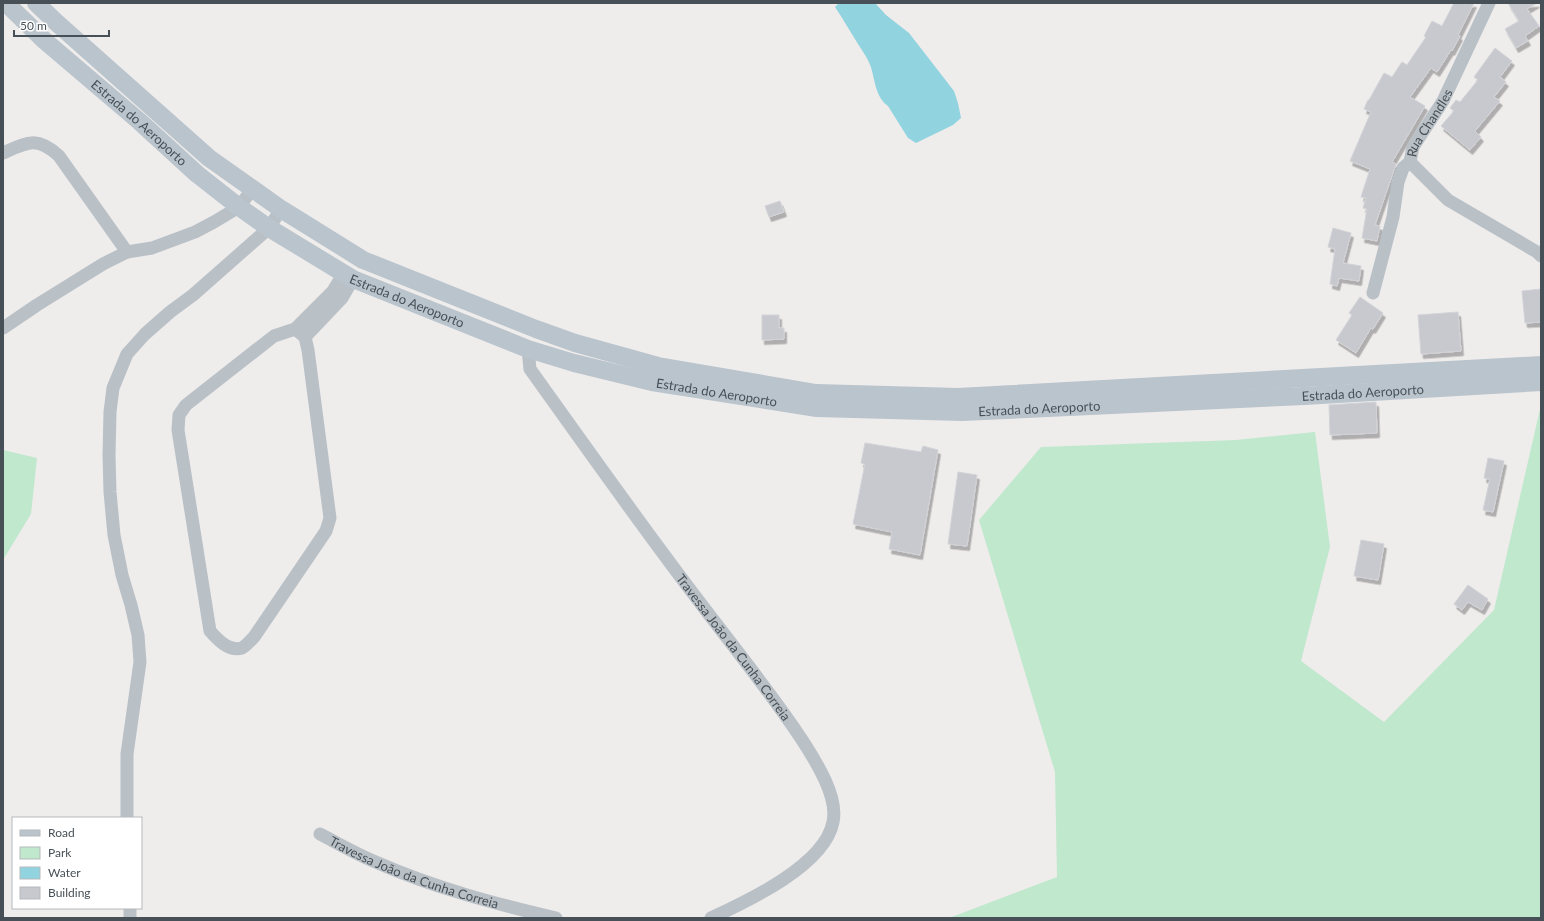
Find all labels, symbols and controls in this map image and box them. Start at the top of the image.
scale bar [14,12,109,38]
text: 50 m [20,18,47,33]
street label: Estrada do Aeroporto [88,76,190,169]
street label: Rua Chandles [1403,86,1456,158]
street label: Estrada do Aeroporto [347,271,467,331]
street label: Estrada do Aeroporto [655,375,778,410]
street label: Estrada do Aeroporto [1301,381,1424,404]
street label: Estrada do Aeroporto [978,398,1101,419]
street label: Travessa João da Cunha Correia [673,571,794,724]
legend [12,817,142,909]
text: Road [48,825,75,840]
street label: Travessa João da Cunha Correia [327,833,500,911]
text: Park [48,845,72,860]
text: Water [48,865,81,880]
text: Building [48,885,91,900]

